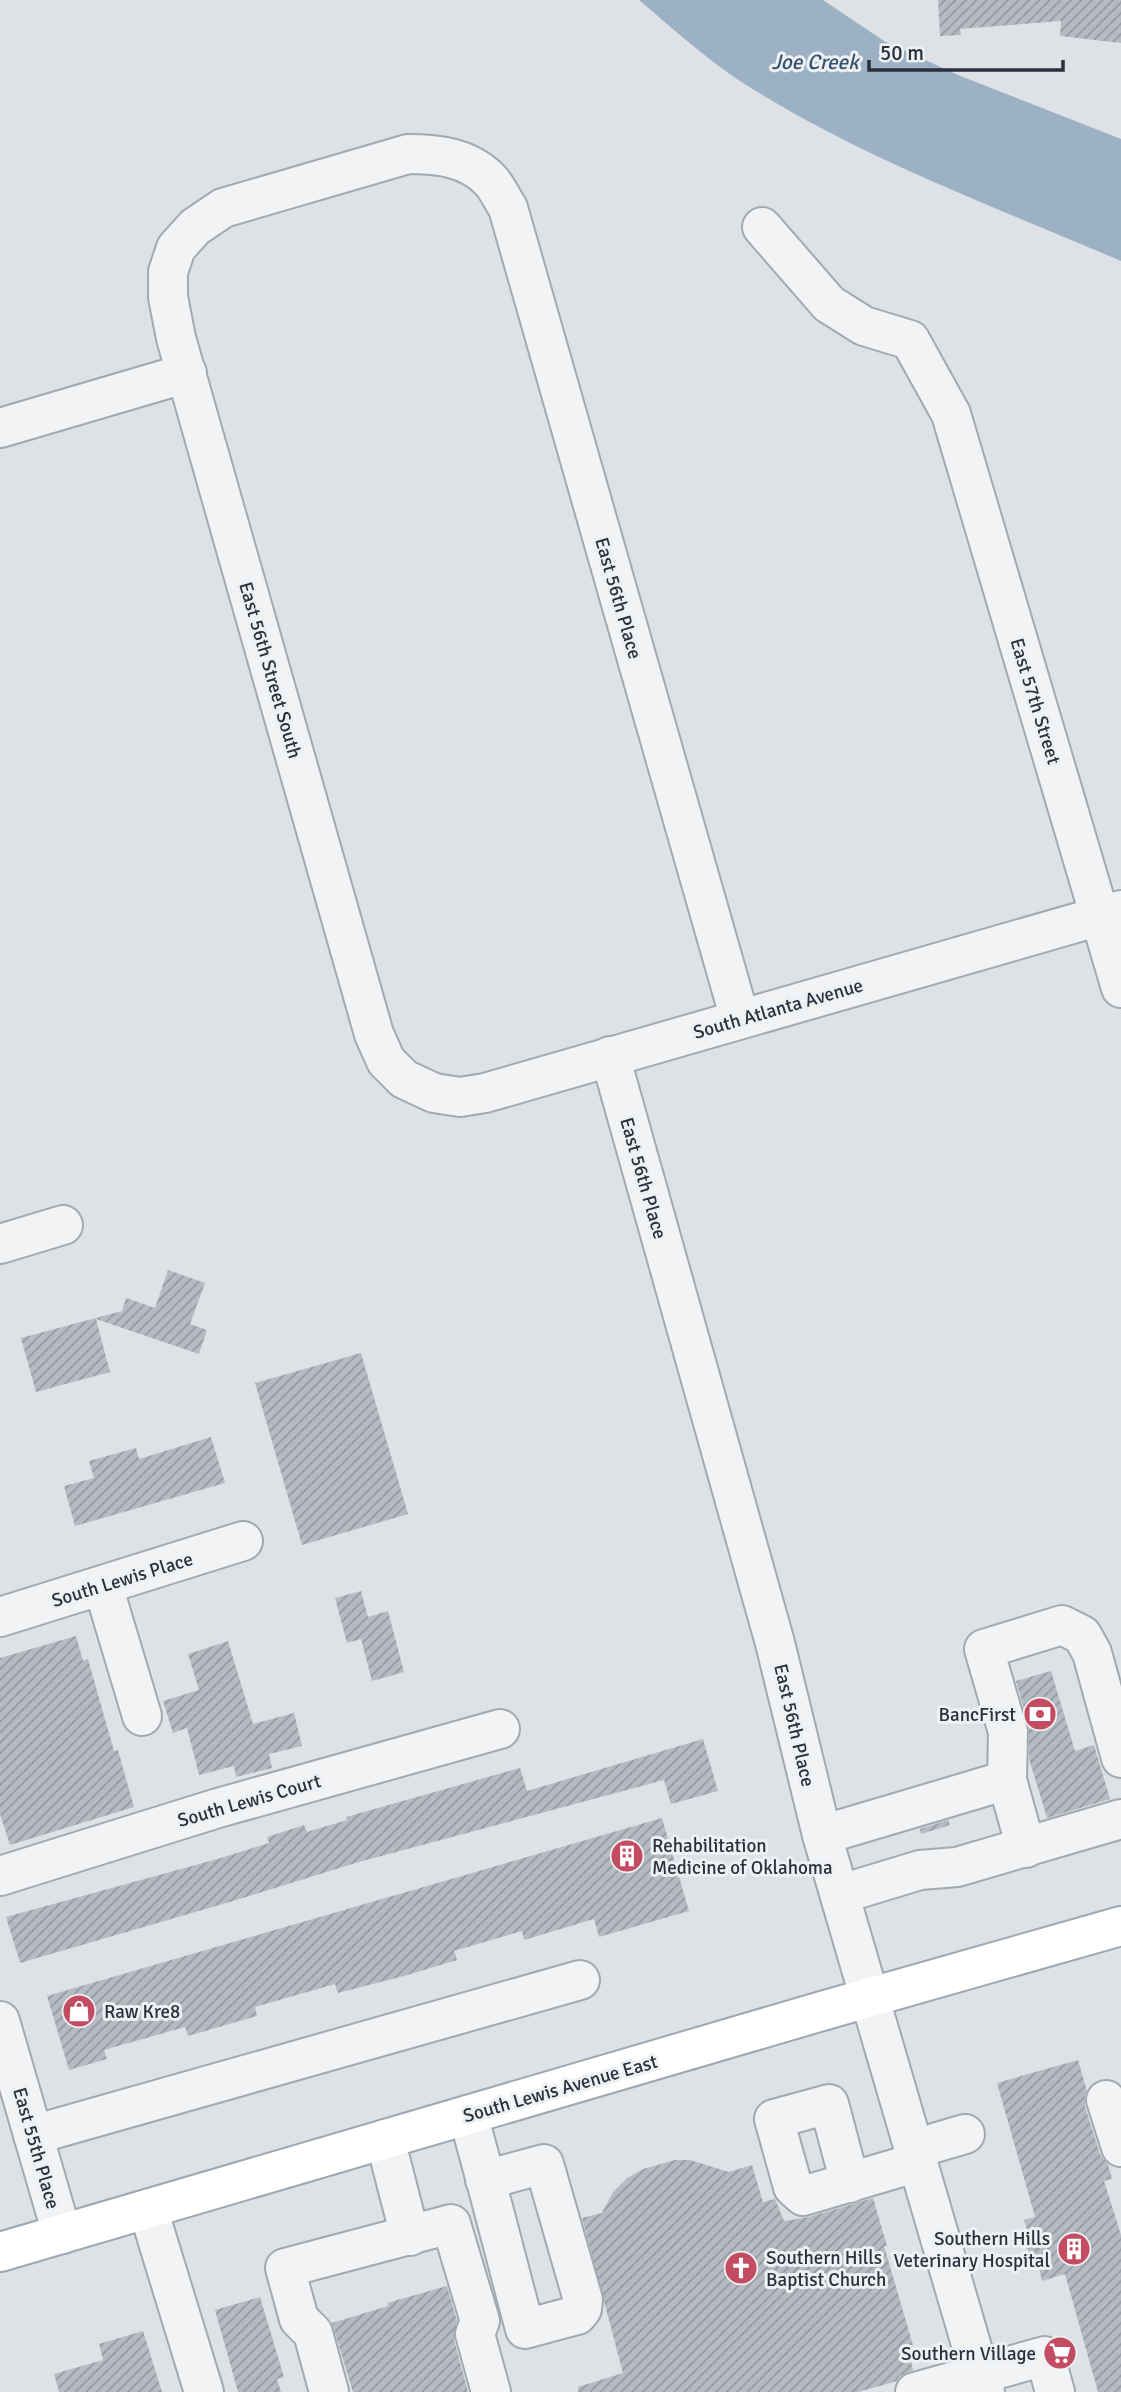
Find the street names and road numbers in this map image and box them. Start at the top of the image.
street label: East 56th Place [589,535,647,662]
street label: East 56th Street South [233,579,307,761]
street label: East 57th Street [1004,635,1066,768]
street label: South Atlanta Avenue [691,973,866,1045]
street label: East 56th Place [614,1115,672,1242]
street label: South Lewis Place [49,1547,196,1613]
street label: East 56th Place [768,1661,820,1789]
street label: South Lewis Court [175,1769,324,1833]
street label: South Lewis Avenue East [460,2050,661,2128]
street label: East 55th Place [7,2085,65,2212]

